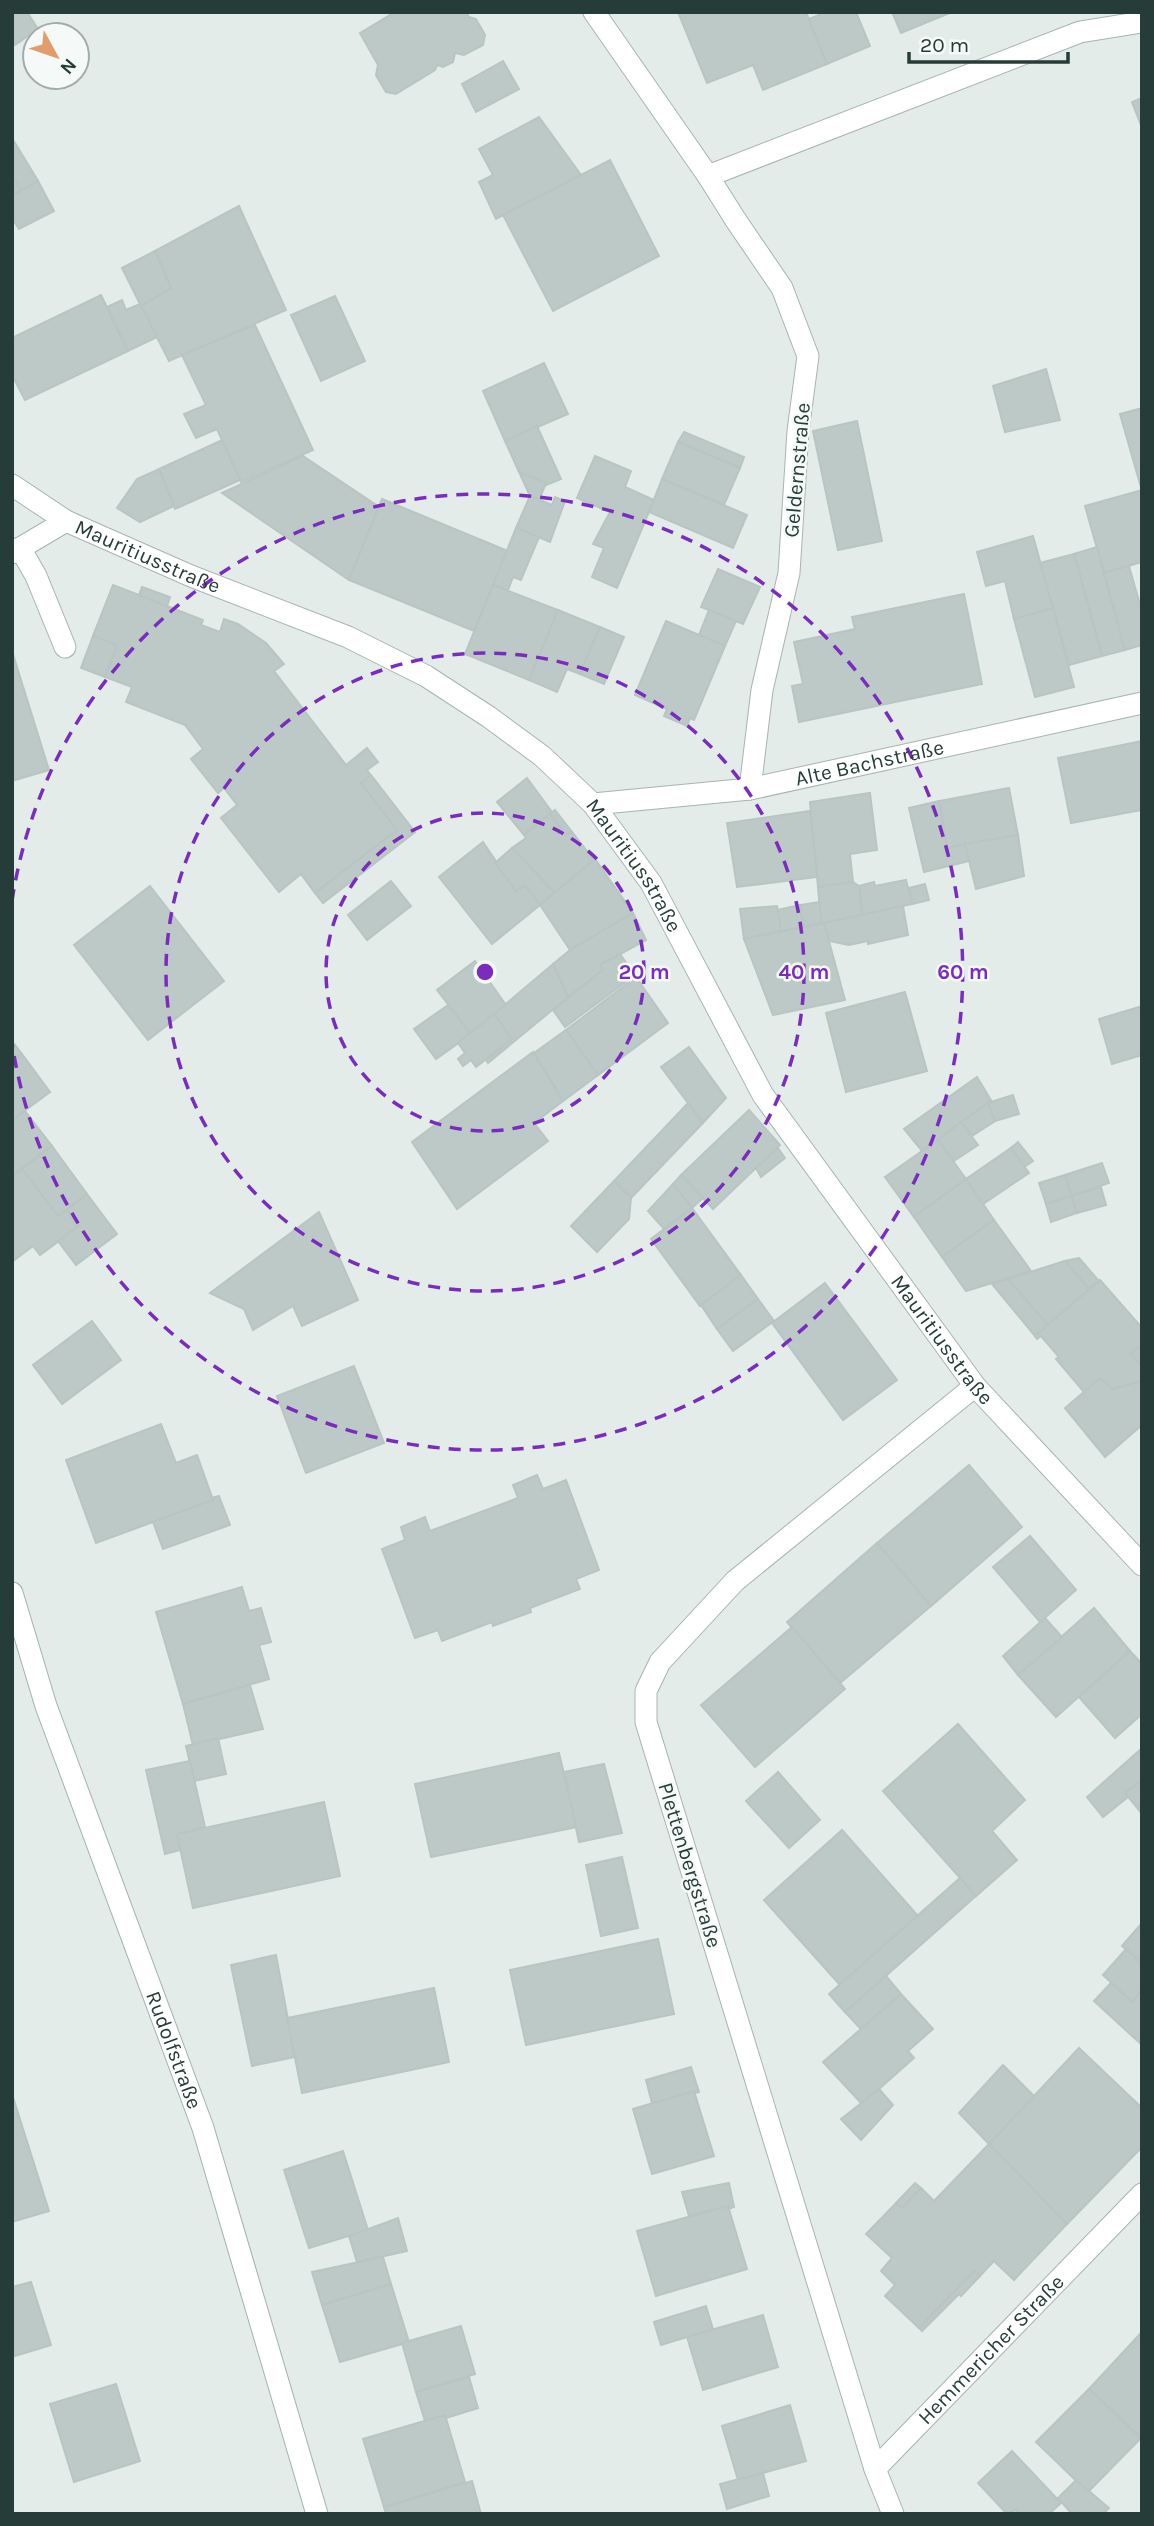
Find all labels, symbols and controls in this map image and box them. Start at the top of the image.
north arrow [21,21,91,91]
scale bar [909,21,1068,65]
text: 20 m [920,33,969,57]
text: N [55,54,81,79]
street label: Geldernstraße [779,401,815,539]
street label: Mauritiusstraße [71,515,224,598]
street label: Alte Bachstraße [793,735,946,791]
street label: Mauritiusstraße [581,794,687,936]
centre of rings [473,960,497,984]
text: 20 m [618,960,670,984]
text: 40 m [778,960,830,984]
text: 60 m [937,960,989,984]
street label: Mauritiusstraße [886,1270,998,1409]
street label: Plettenbergstraße [653,1779,727,1951]
street label: Rudolfstraße [141,1988,207,2112]
street label: Hemmericher Straße [913,2270,1069,2429]

